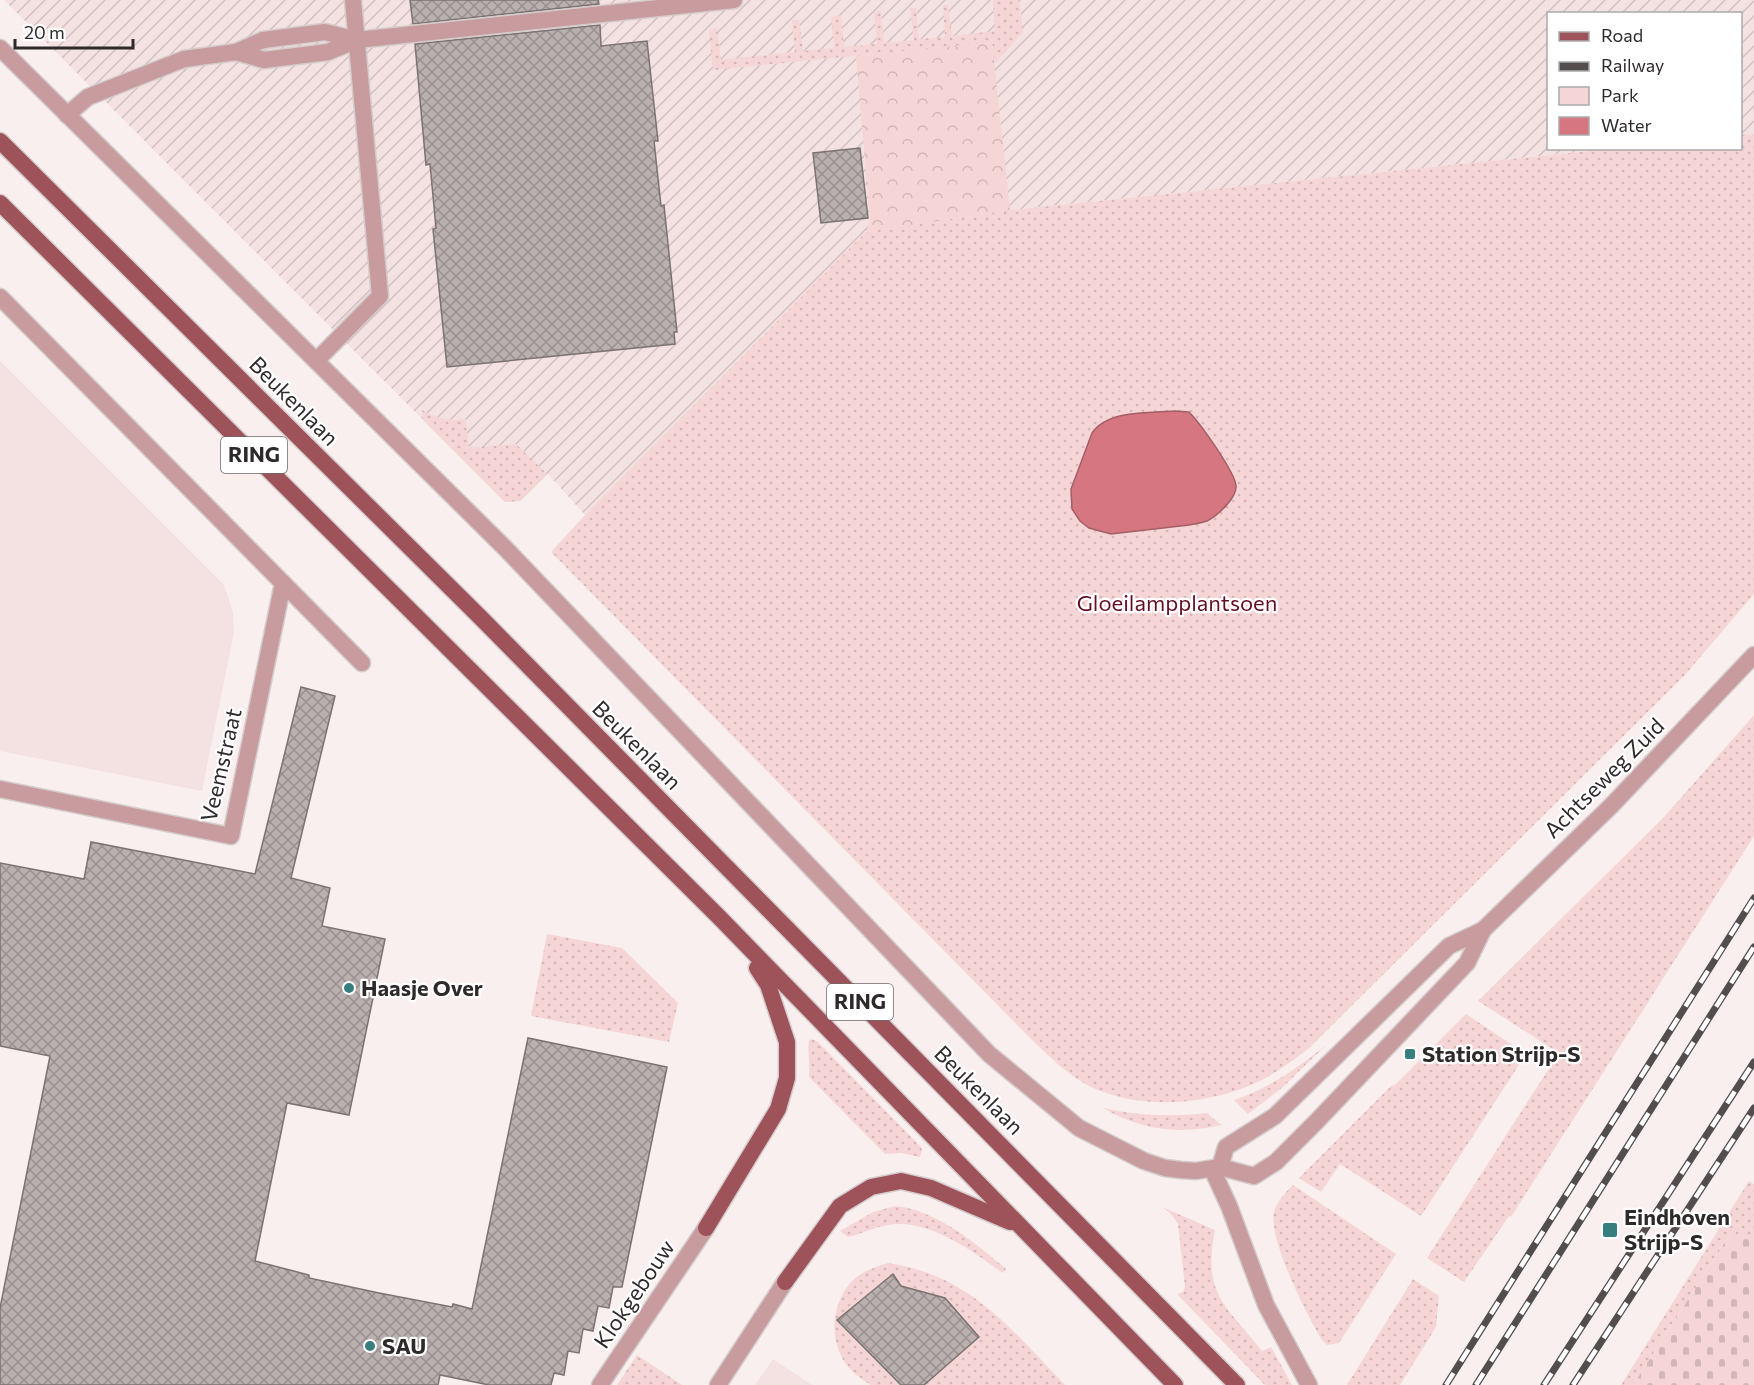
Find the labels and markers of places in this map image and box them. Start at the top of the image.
place label: Haasje Over [361,974,483,1001]
marker: Haasje Over [342,981,356,995]
place label: Station Strijp-S [1422,1040,1581,1067]
marker: Station Strijp-S [1403,1047,1417,1061]
place label: Eindhoven Strijp-S [1624,1203,1730,1255]
marker: Eindhoven Strijp-S [1601,1221,1619,1239]
place label: SAU [382,1332,426,1359]
marker: SAU [363,1339,377,1353]

